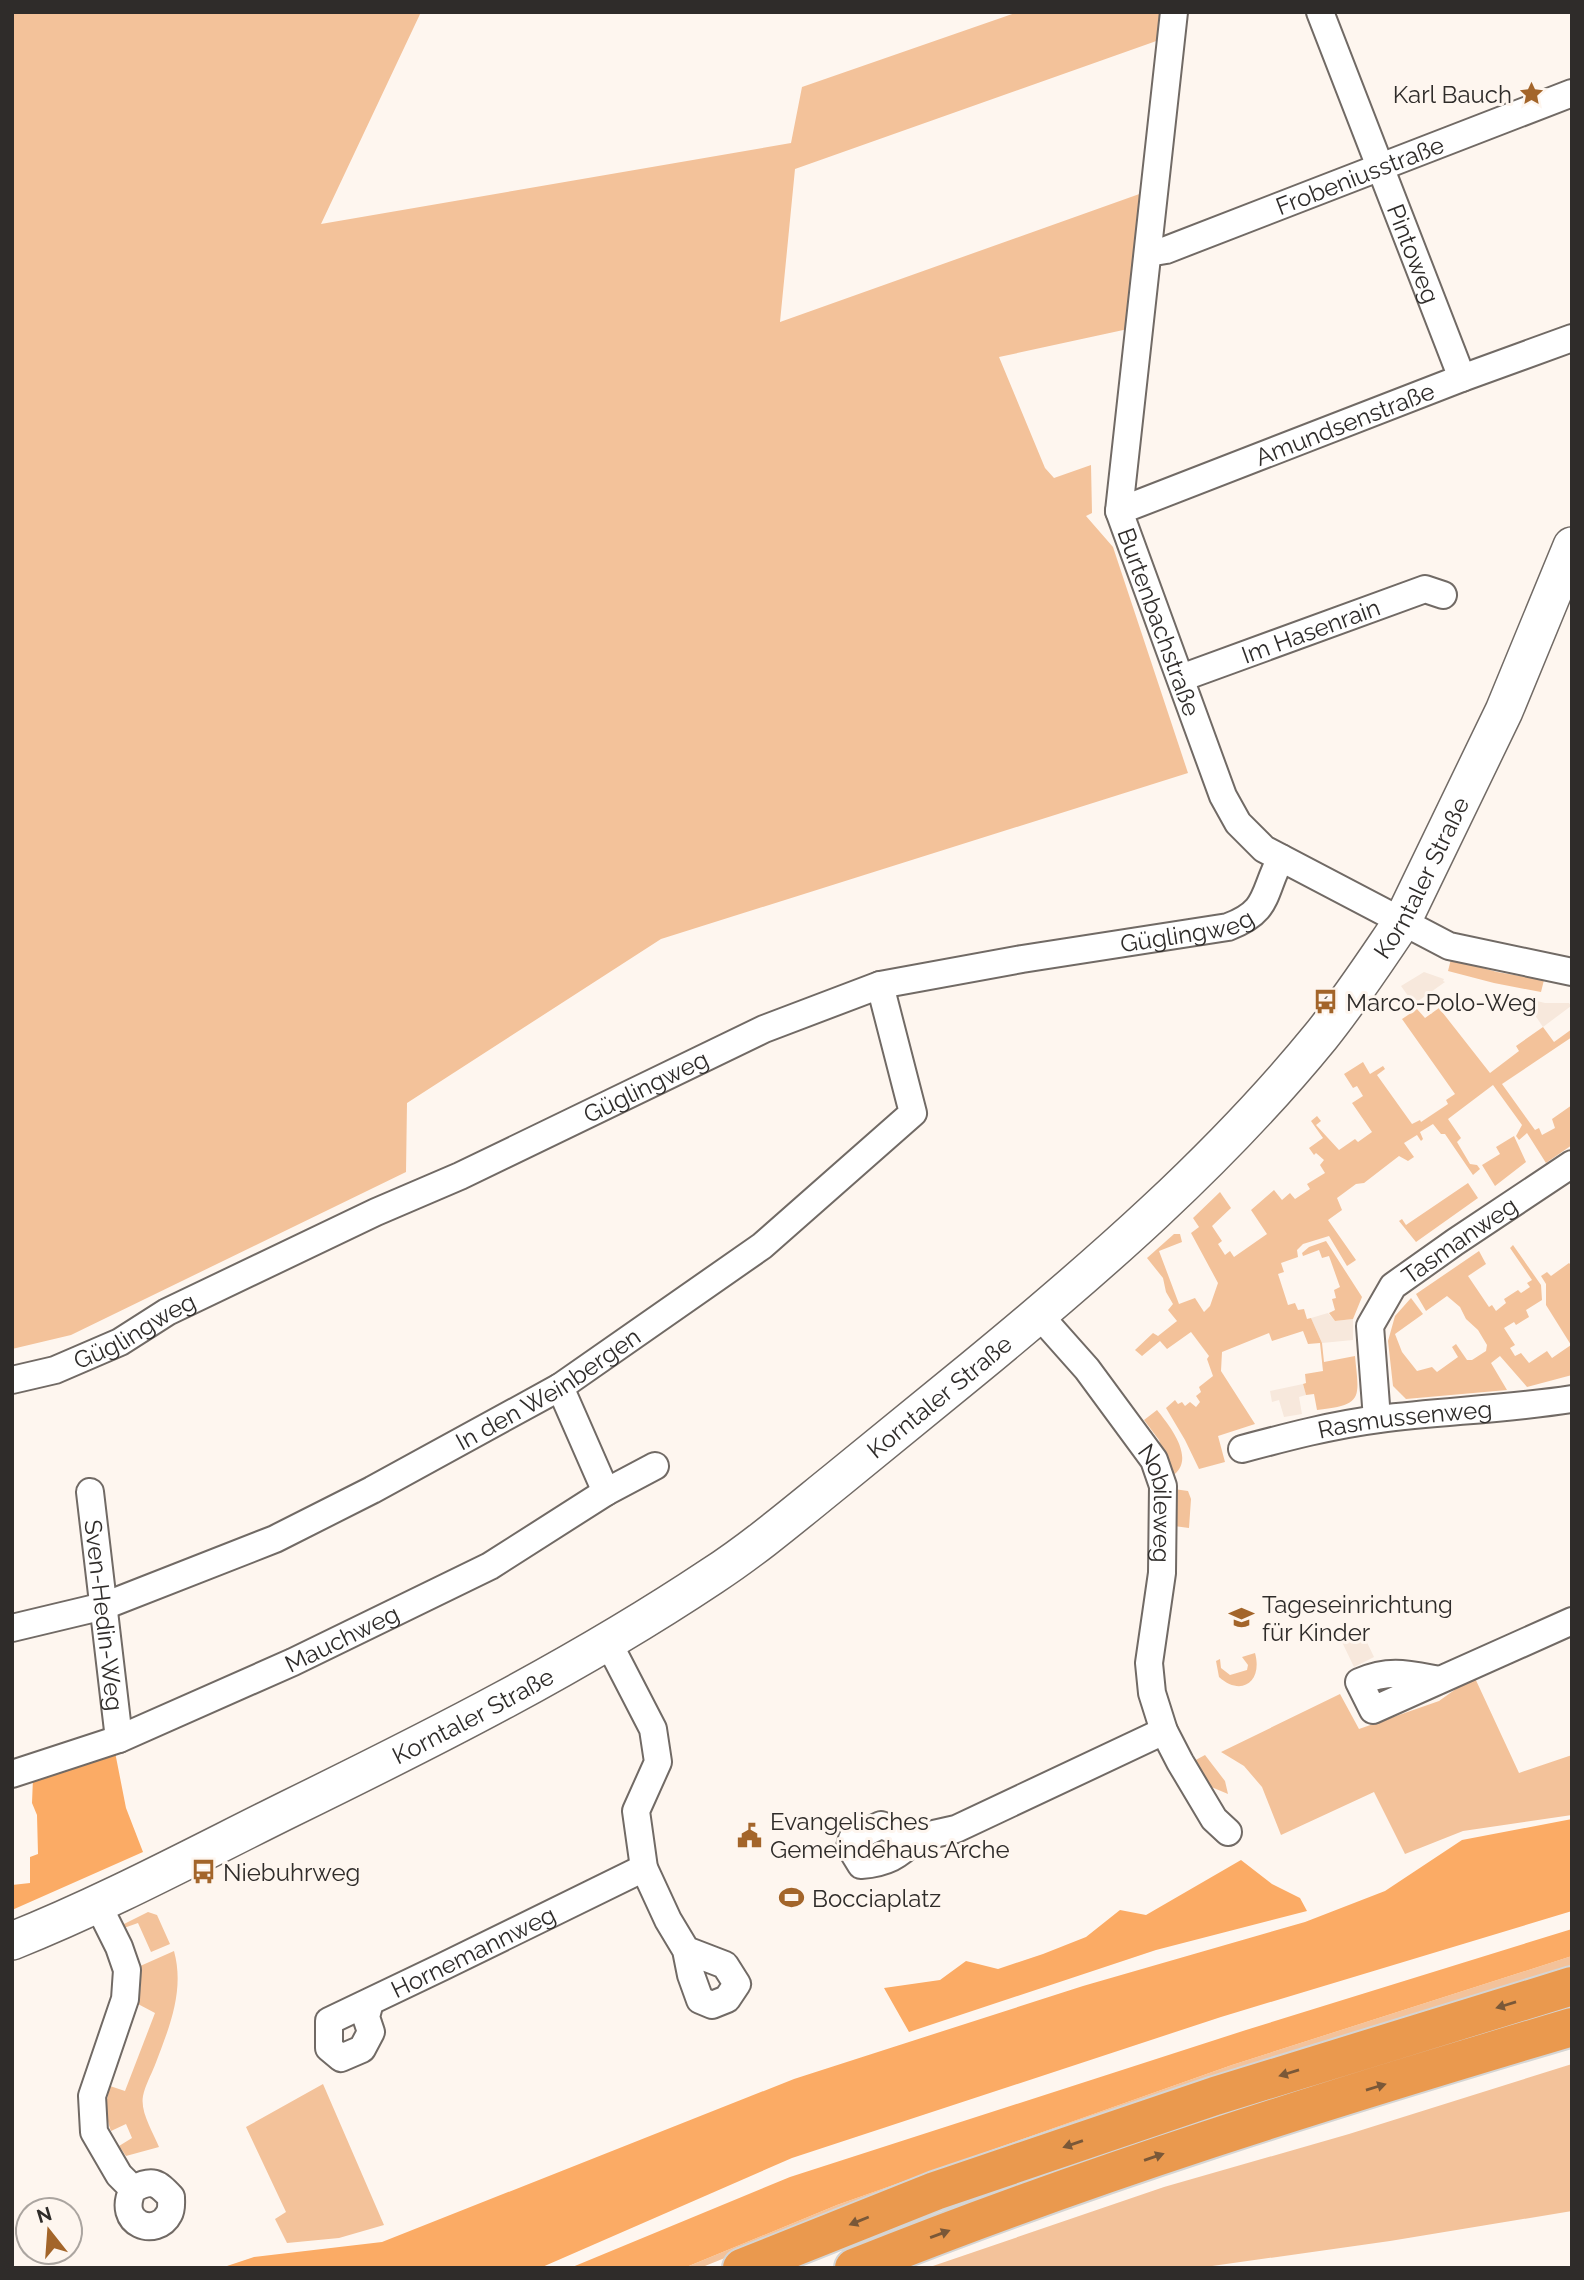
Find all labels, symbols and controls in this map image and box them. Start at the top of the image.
place label: Karl Bauch [1393,80,1512,109]
place icon: Karl Bauch [1518,80,1546,108]
street label: Frobeniusstraße [1272,129,1448,221]
street label: Pintoweg [1381,200,1446,307]
street label: Amundsenstraße [1251,376,1438,471]
street label: Burtenbachstraße [1112,524,1207,720]
street label: Im Hasenrain [1237,592,1384,669]
street label: Korntaler Straße [1367,792,1475,964]
street label: Güglingweg [1118,903,1259,958]
bus stop icon: Marco-Polo-Weg [1312,988,1340,1016]
place label: Marco-Polo-Weg [1346,988,1537,1017]
street label: Güglingweg [579,1044,713,1129]
street label: Tasmanweg [1396,1190,1522,1290]
street label: Güglingweg [69,1286,200,1375]
street label: In den Weinbergen [451,1321,646,1456]
street label: Korntaler Straße [861,1329,1017,1464]
street label: Rasmussenweg [1315,1394,1493,1444]
street label: Nobileweg [1132,1438,1178,1563]
street label: Sven-Hedin-Weg [79,1518,130,1712]
place label: Tageseinrichtung für Kinder [1262,1590,1453,1647]
street label: Mauchweg [280,1598,403,1678]
school or university icon: Tageseinrichtung für Kinder [1228,1604,1256,1632]
street label: Korntaler Straße [387,1661,558,1770]
place label: Evangelisches Gemeindehaus Arche [770,1807,1009,1864]
public building icon: Evangelisches Gemeindehaus Arche [736,1821,764,1849]
bus stop icon: Niebuhrweg [189,1858,217,1886]
place label: Niebuhrweg [223,1858,360,1887]
sports icon: Bocciaplatz [778,1884,806,1912]
place label: Bocciaplatz [812,1884,941,1913]
street label: Hornemannweg [386,1899,560,2004]
one-way arrow [1495,2001,1516,2011]
one-way arrow [1278,2068,1299,2079]
one-way arrow [1366,2081,1387,2091]
one-way arrow [1062,2139,1083,2150]
one-way arrow [1144,2151,1165,2162]
north arrow [14,2196,84,2266]
text: N [34,2202,54,2227]
one-way arrow [848,2216,869,2227]
one-way arrow [929,2228,950,2239]

